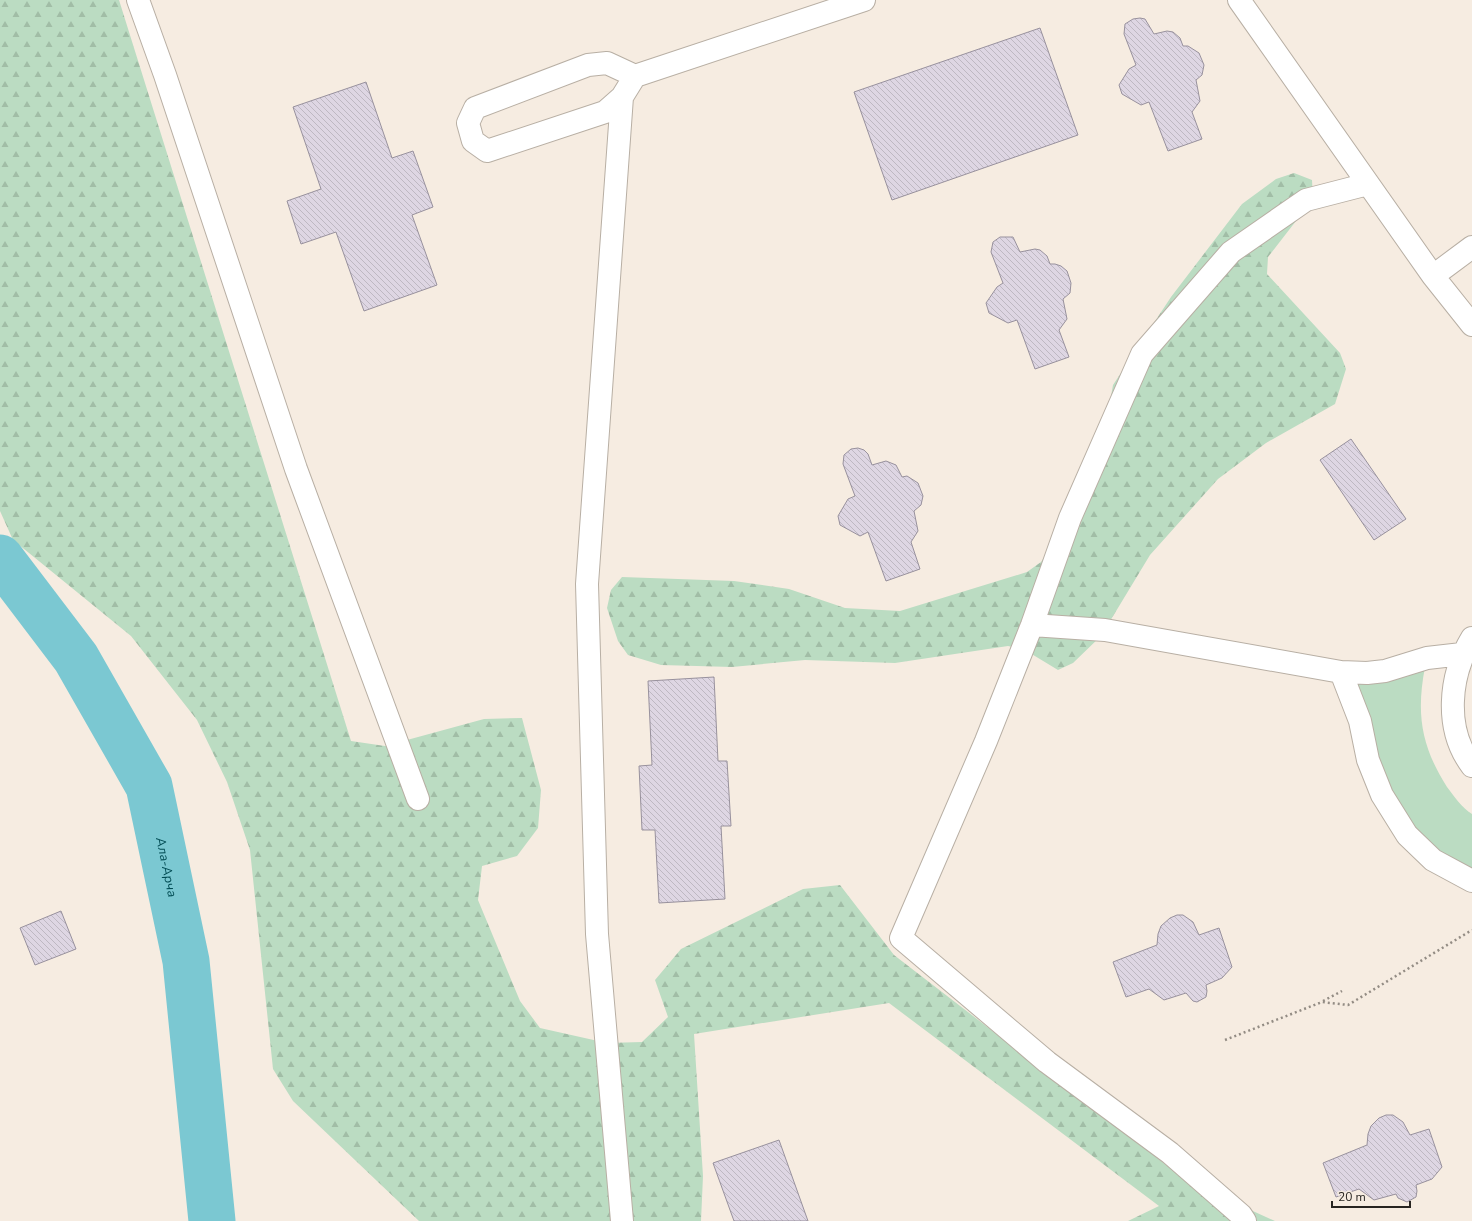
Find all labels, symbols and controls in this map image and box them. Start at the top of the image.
water label: Ала-Арча [151,835,181,899]
scale bar [1332,1183,1410,1209]
text: 20 m [1338,1189,1366,1205]

